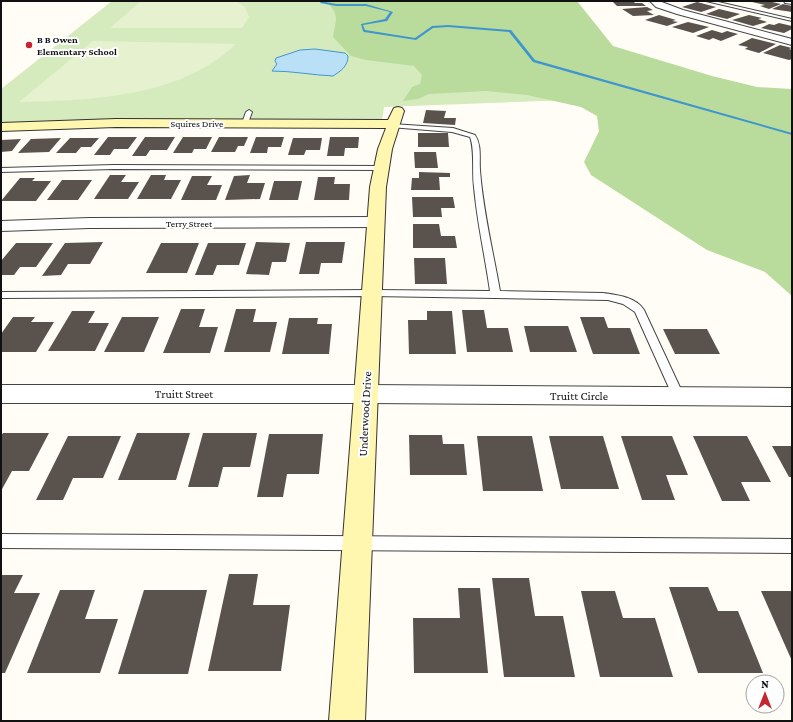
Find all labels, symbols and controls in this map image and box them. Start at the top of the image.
place label: B B Owen Elementary School [37,34,117,57]
marker: B B Owen Elementary School [24,40,34,50]
street label: Squires Drive [171,118,224,129]
street label: Terry Street [166,218,213,229]
street label: Underwood Drive [356,371,374,457]
street label: Truitt Street [155,387,214,401]
street label: Truitt Circle [550,389,608,403]
north arrow [745,674,785,714]
text: N [761,678,769,690]

